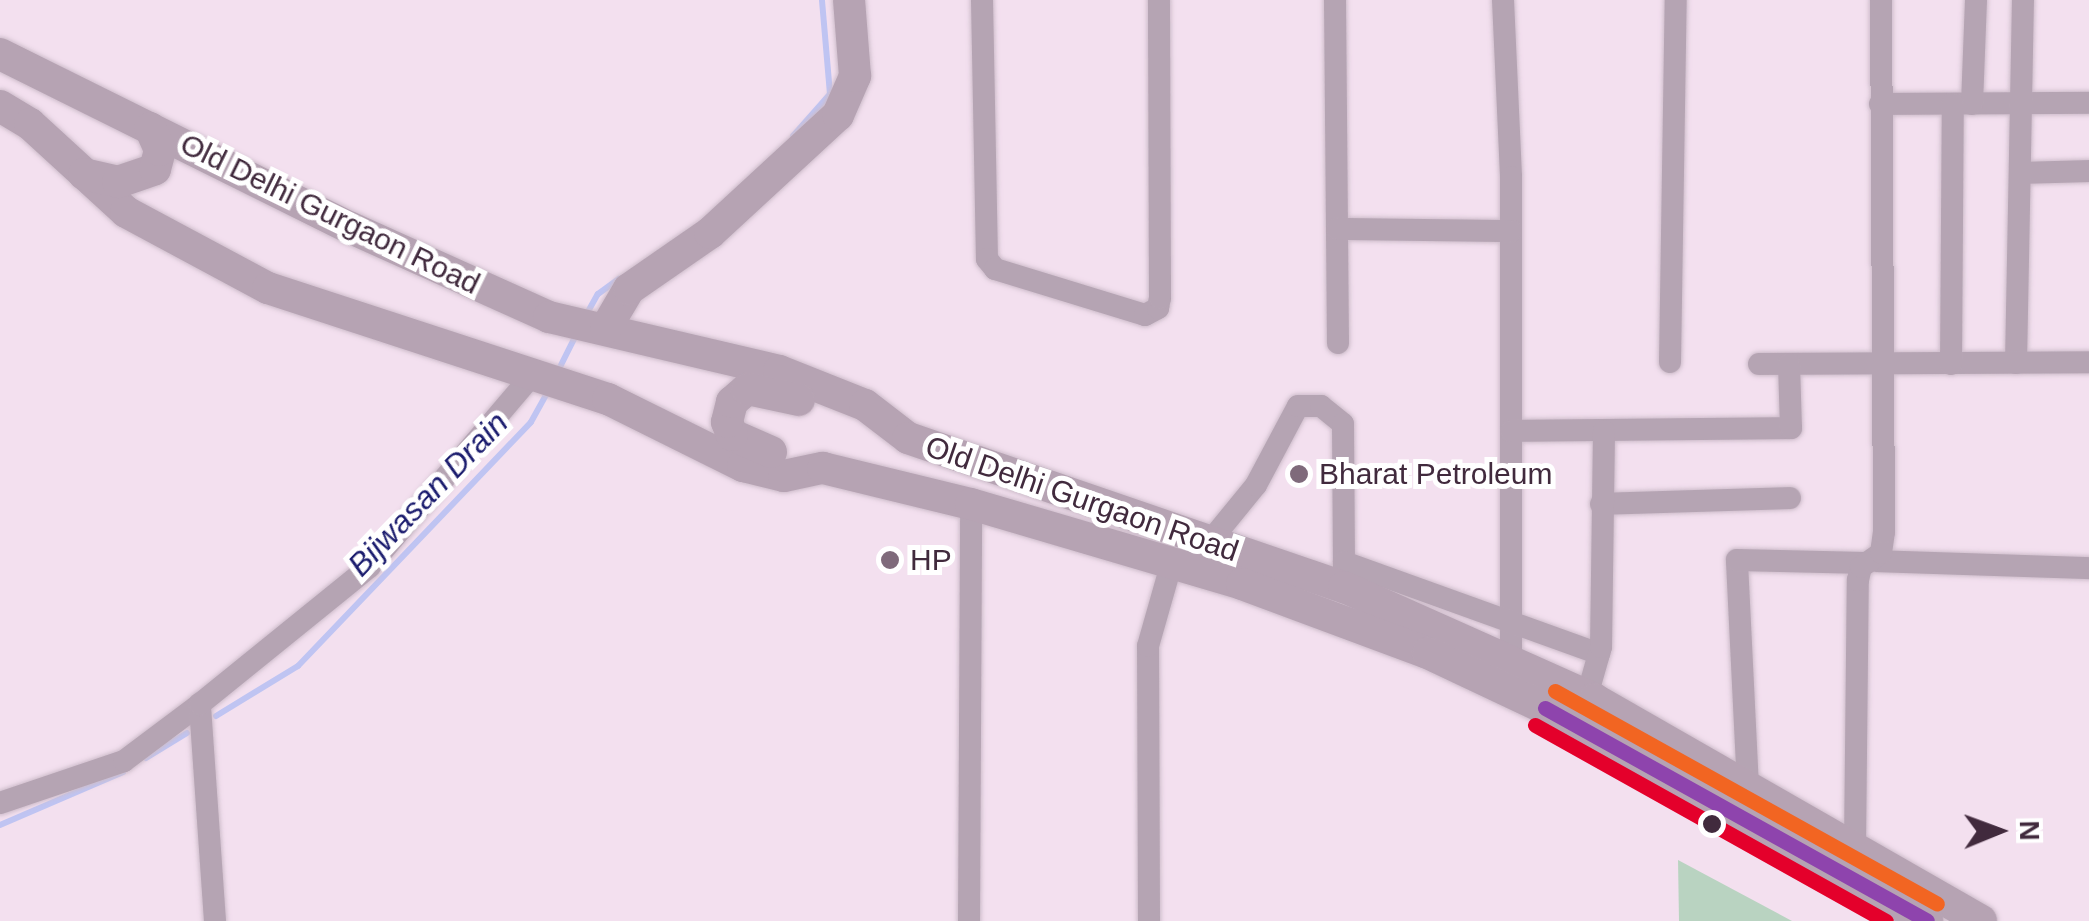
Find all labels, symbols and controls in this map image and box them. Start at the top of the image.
street label: Old Delhi Gurgaon Road [174,126,486,302]
water label: Bijwasan Drain [340,404,516,584]
street label: Old Delhi Gurgaon Road [921,429,1243,569]
place label: Bharat Petroleum [1319,456,1552,492]
marker: Bharat Petroleum [1288,463,1310,485]
place label: HP [910,542,952,578]
marker: HP [879,549,901,571]
north arrow [1949,781,2049,881]
unlabelled marker [1702,814,1722,834]
text: N [2014,820,2045,841]

